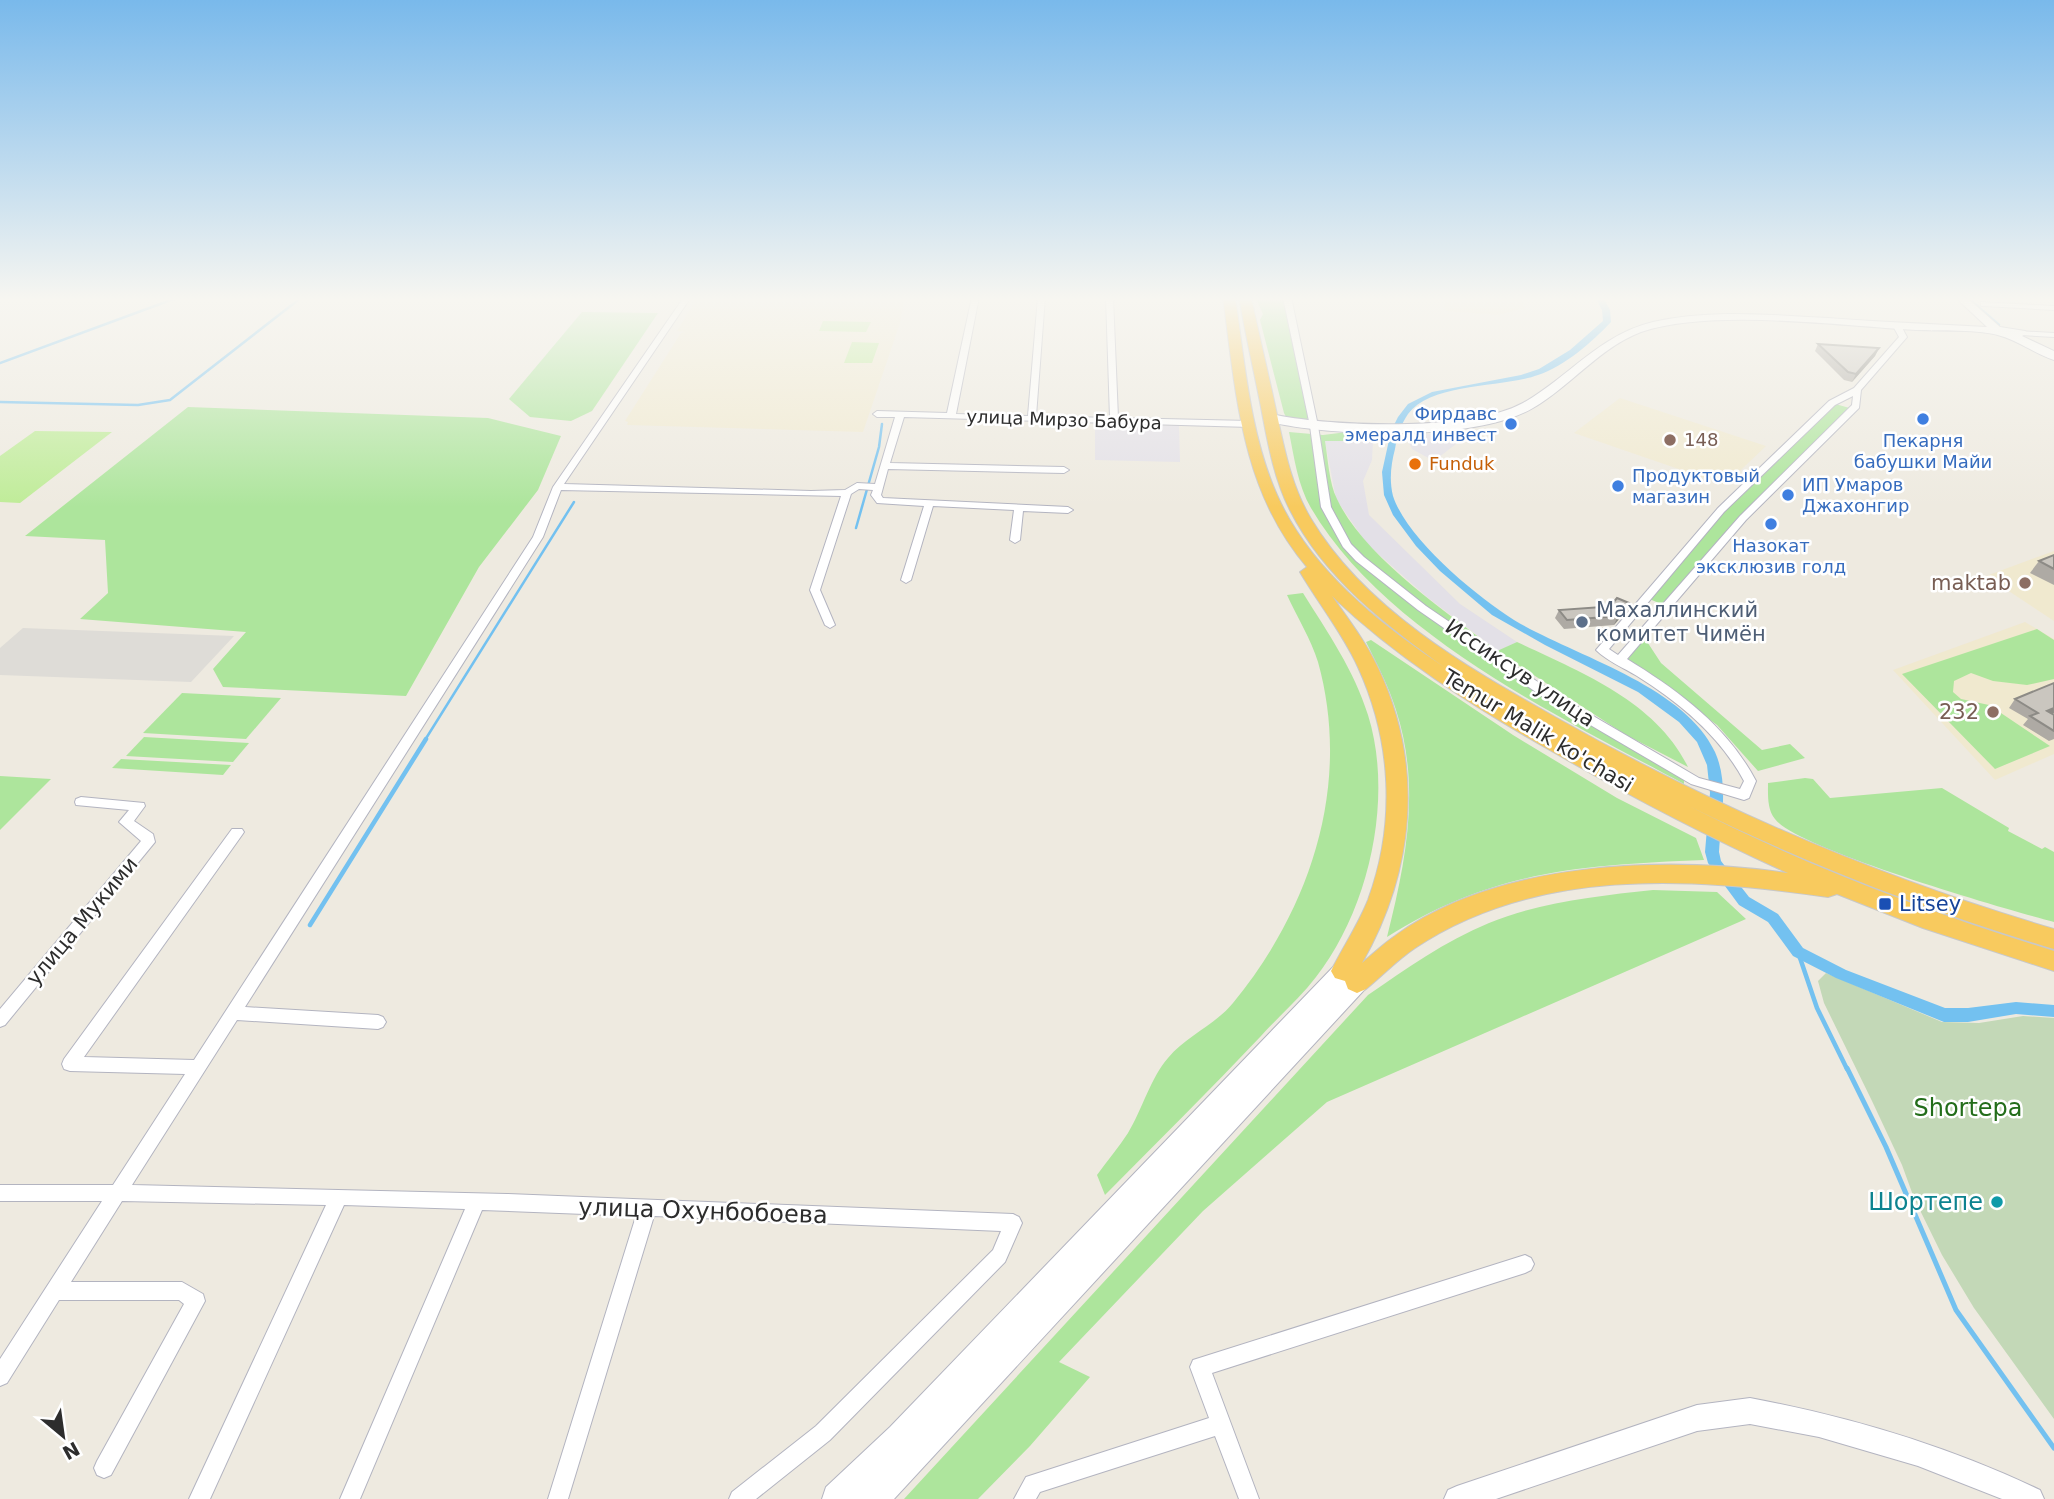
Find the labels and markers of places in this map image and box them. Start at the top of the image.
place label: Фирдавс эмералд инвест [1345,403,1497,445]
marker: Пекарня бабушки Майи [1915,411,1931,427]
marker: Фирдавс эмералд инвест [1503,416,1519,432]
place label: 148 [1684,429,1718,450]
place label: Пекарня бабушки Майи [1854,430,1992,472]
marker: 148 [1662,432,1678,448]
place label: Funduk [1429,453,1495,474]
marker: Funduk [1407,456,1423,472]
place label: Продуктовый магазин [1632,465,1760,507]
place label: ИП Умаров Джахонгир [1802,474,1909,516]
marker: Продуктовый магазин [1610,478,1626,494]
marker: ИП Умаров Джахонгир [1780,487,1796,503]
marker: Назокат эксклюзив голд [1763,516,1779,532]
place label: Назокат эксклюзив голд [1696,535,1846,577]
place label: maktab [1931,571,2011,595]
marker: maktab [2017,575,2033,591]
place label: Махаллинский комитет Чимён [1596,598,1766,646]
marker: Махаллинский комитет Чимён [1574,614,1590,630]
place label: 232 [1939,700,1979,724]
marker: 232 [1985,704,2001,720]
place label: Litsey [1899,892,1961,916]
marker: Litsey [1877,896,1893,912]
place label: Шортепе [1868,1188,1983,1216]
marker: Шортепе [1989,1194,2005,1210]

